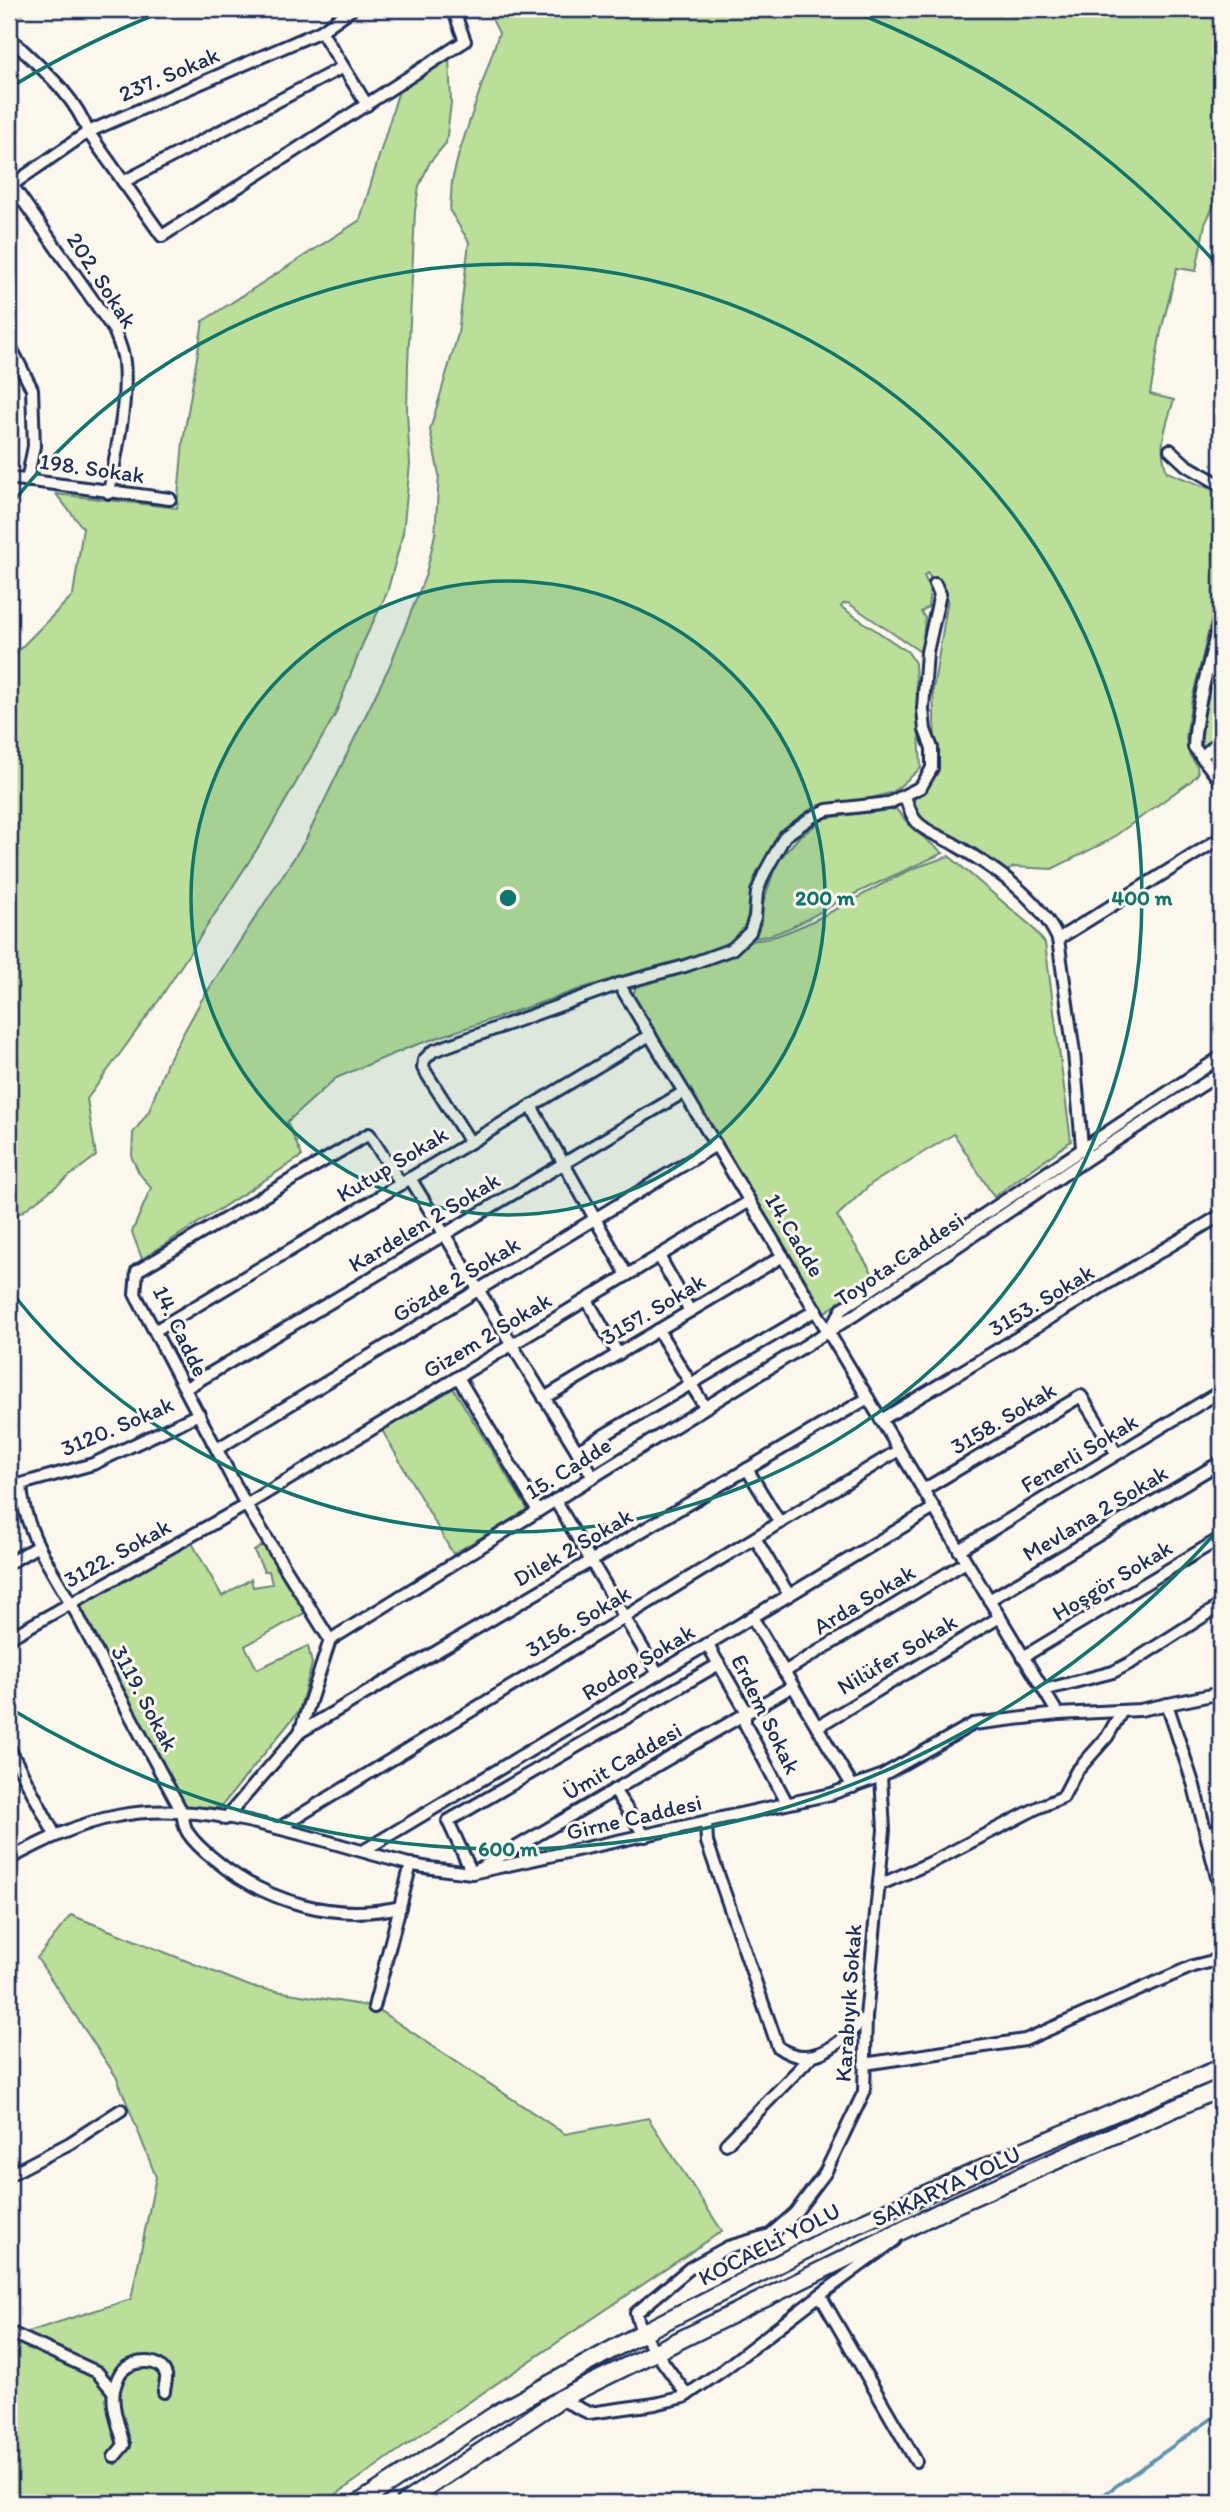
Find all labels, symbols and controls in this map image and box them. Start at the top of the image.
street label: 237. Sokak [115,40,224,108]
street label: 202. Sokak [61,227,144,333]
street label: 198. Sokak [38,447,147,489]
text: 200 m [795,885,855,910]
text: 400 m [1112,885,1173,910]
centre of rings [496,886,520,910]
street label: Kutup Sokak [331,1120,453,1208]
street label: Kardelen 2 Sokak [343,1166,505,1278]
street label: 14.Cadde [759,1188,831,1282]
street label: Toyota Caddesi [829,1206,969,1312]
street label: Gözde 2 Sokak [387,1230,525,1328]
street label: 3153. Sokak [983,1257,1099,1342]
street label: 3157. Sokak [596,1267,711,1351]
street label: 14. Cadde [147,1281,215,1381]
street label: Gizem 2 Sokak [418,1286,556,1384]
street label: 3158. Sokak [945,1375,1061,1460]
street label: 3120. Sokak [56,1390,178,1462]
street label: Fenerli Sokak [1015,1407,1143,1499]
street label: 15. Cadde [520,1431,616,1505]
street label: Mevlana 2 Sokak [1017,1458,1173,1567]
street label: Dilek 2 Sokak [508,1502,638,1592]
street label: 3122. Sokak [59,1512,176,1594]
street label: Hoşgör Sokak [1047,1533,1177,1627]
street label: Arda Sokak [808,1558,920,1640]
street label: 3156. Sokak [520,1578,636,1663]
street label: Nilüfer Sokak [832,1607,962,1701]
street label: Rodop Sokak [576,1617,700,1707]
street label: 3119. Sokak [105,1640,185,1756]
street label: Erdem Sokak [725,1650,807,1779]
street label: Ümit Caddesi [558,1716,686,1806]
street label: Girne Caddesi [564,1788,704,1846]
text: 600 m [478,1836,538,1861]
street label: Karabıyık Sokak [829,1923,867,2083]
street label: SAKARYA YOLU [867,2139,1025,2233]
street label: KOCAELİ YOLU [693,2196,845,2292]

